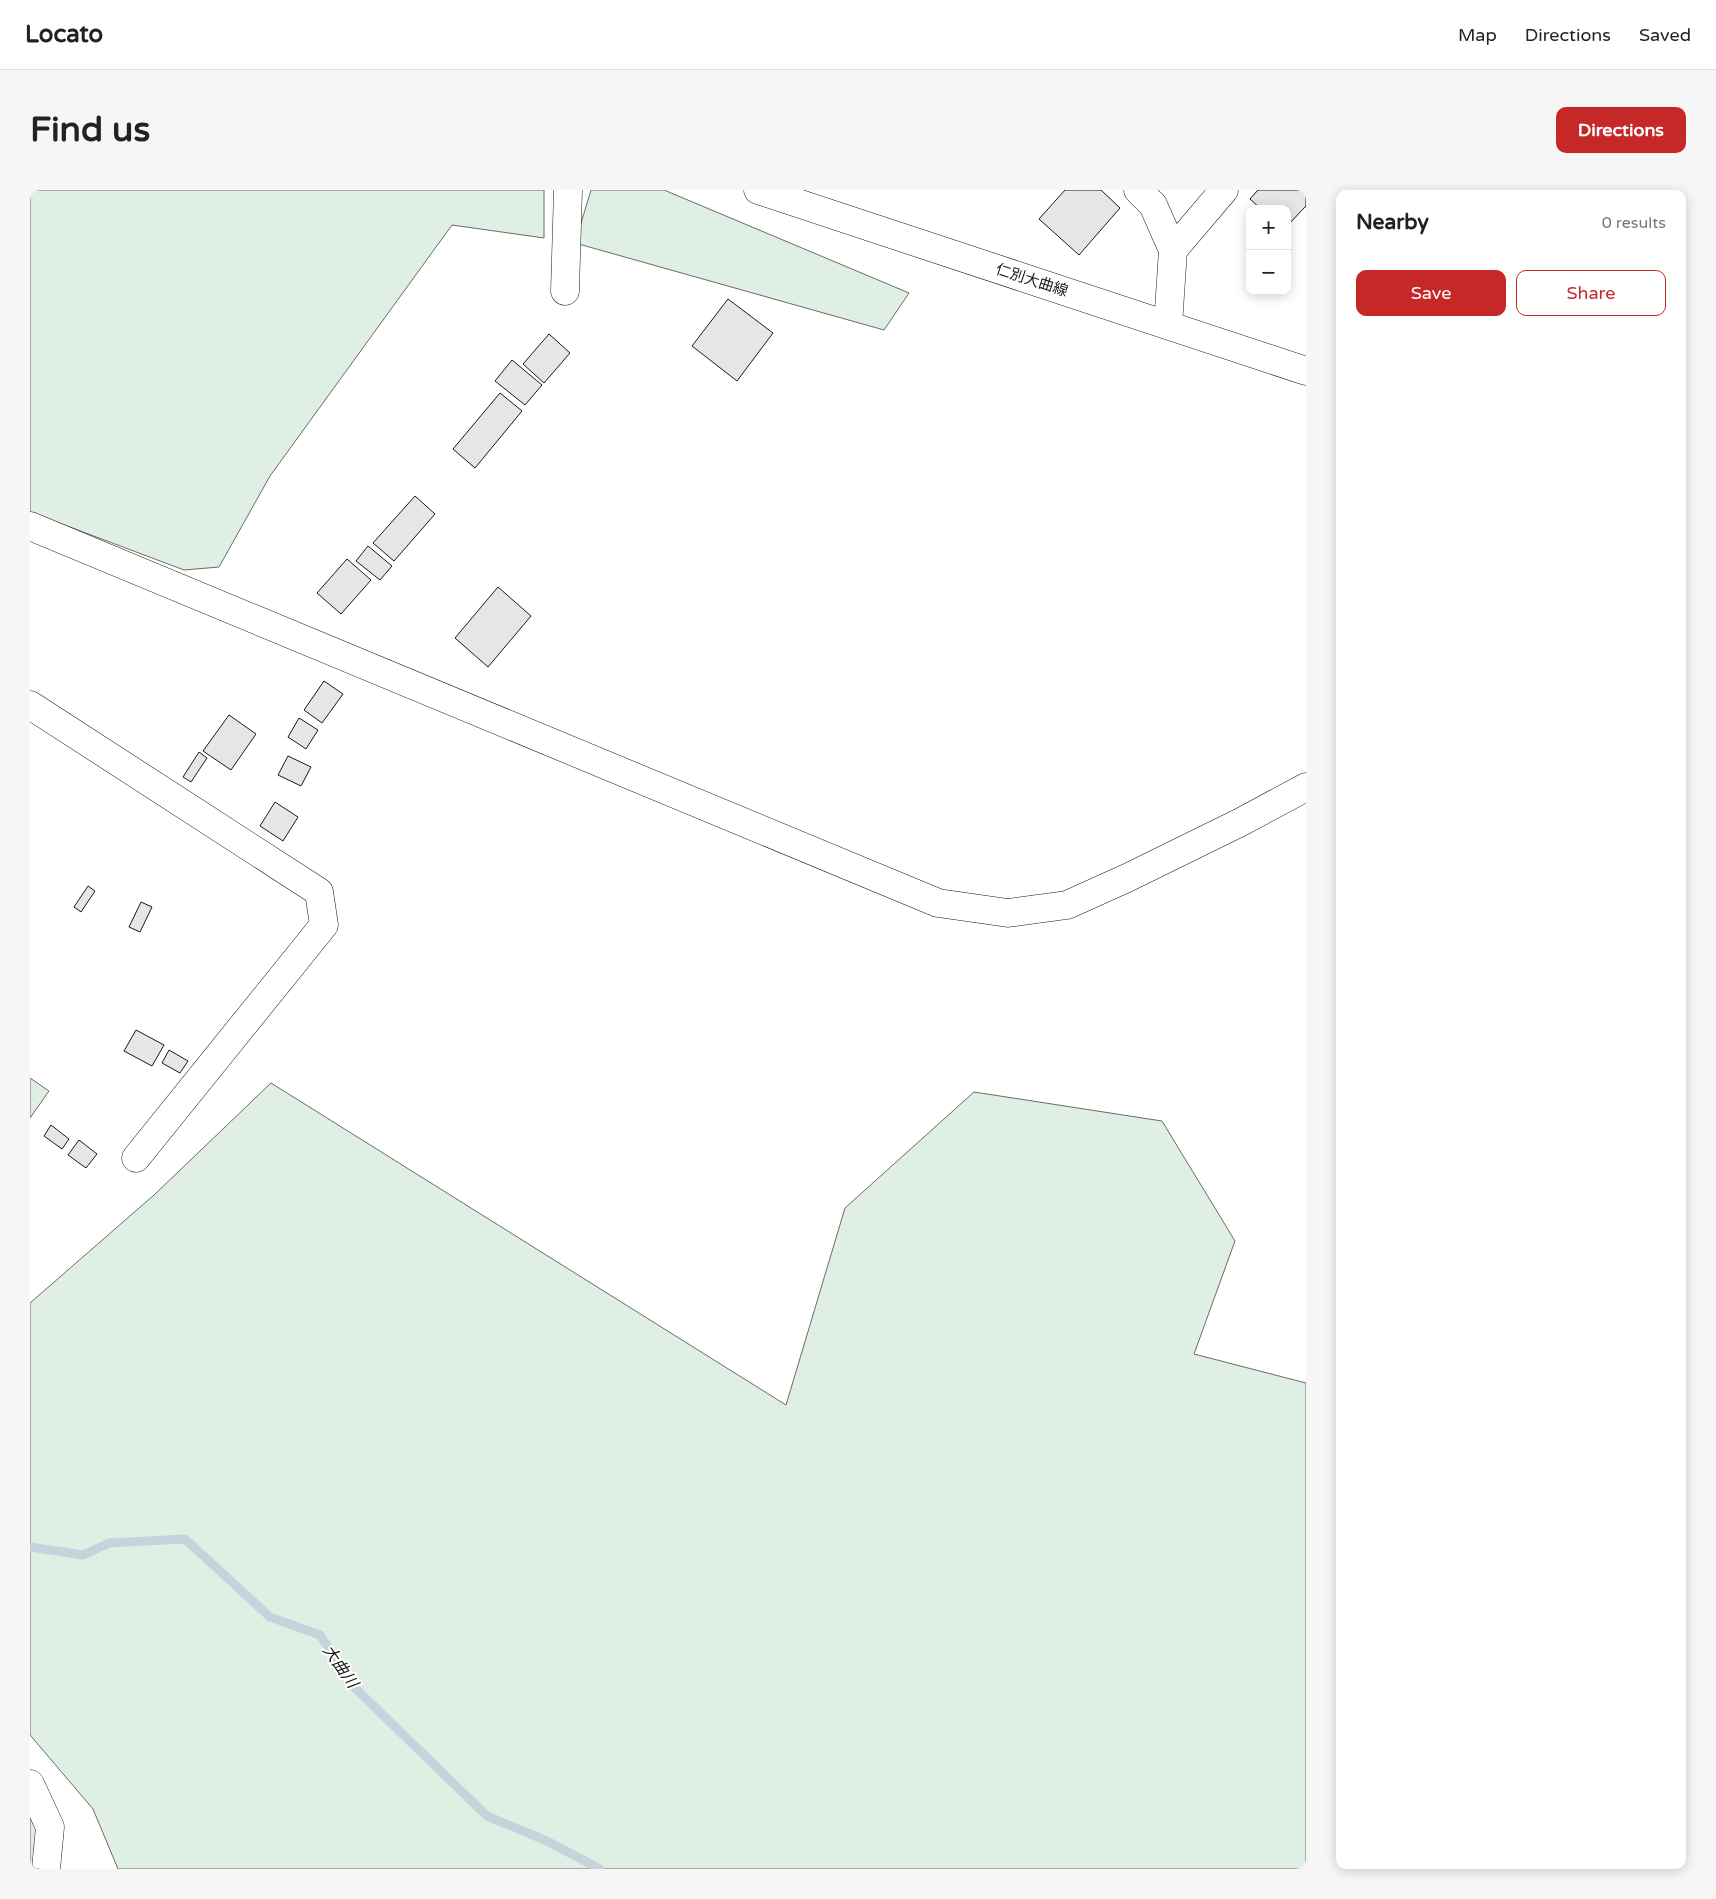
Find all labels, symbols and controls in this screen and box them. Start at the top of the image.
text: Locato [25,20,103,49]
text: Map [1458,24,1497,46]
text: Directions [1525,24,1611,46]
text: Saved [1639,24,1691,46]
button: Directions [1556,107,1686,153]
text: Find us [30,109,150,151]
map controls [1246,205,1291,295]
button: + [1246,205,1291,250]
text: Nearby [1356,210,1429,235]
text: 0 results [1602,213,1666,233]
button: − [1246,250,1291,295]
street label: 仁別大曲線 [994,260,1070,300]
button: Save [1356,270,1506,316]
button: Share [1516,270,1666,316]
water label: 大曲川 [318,1641,363,1694]

